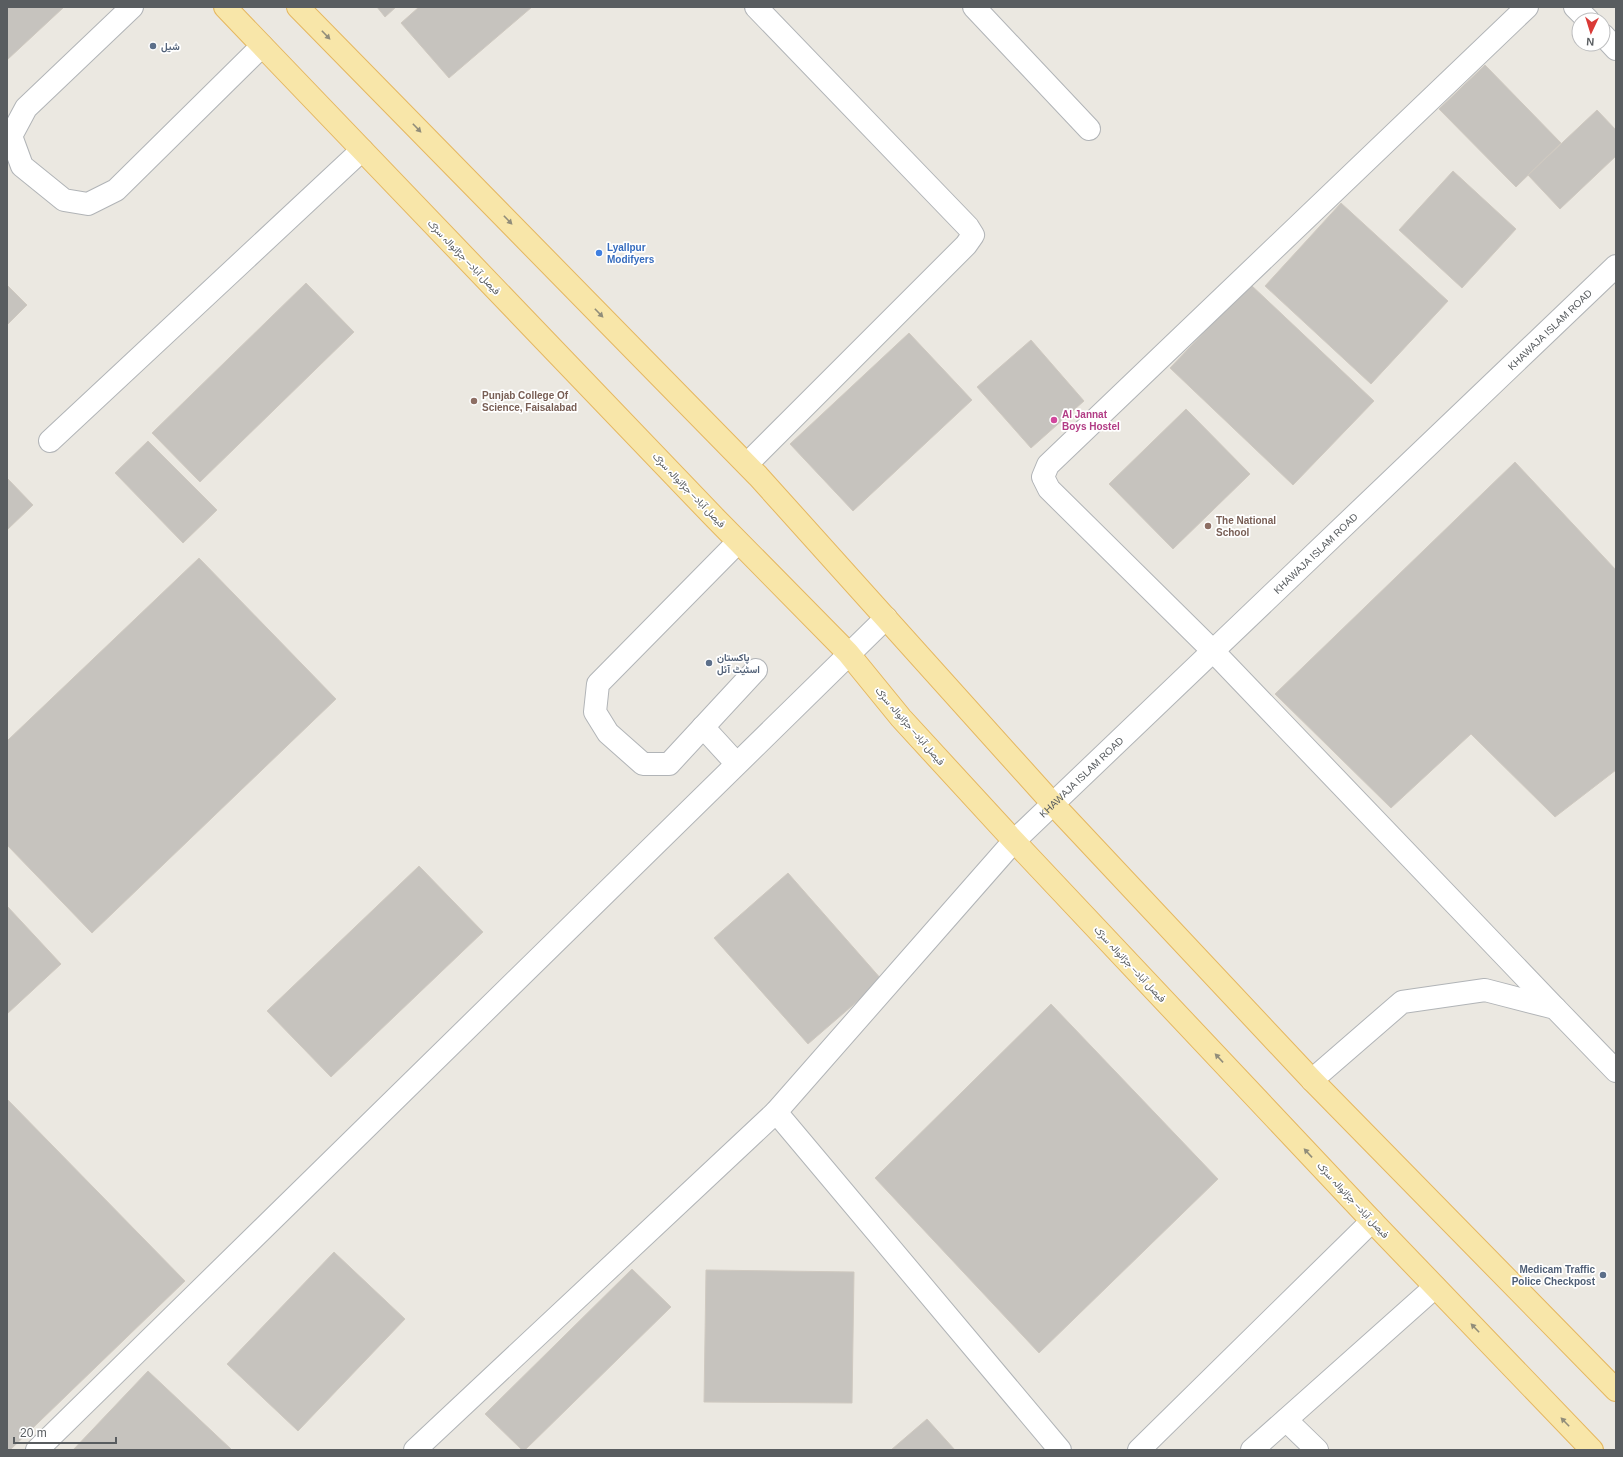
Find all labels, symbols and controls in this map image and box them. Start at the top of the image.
north arrow [1571,12,1611,52]
one-way arrow [321,30,330,40]
text: N [1586,36,1595,48]
marker: شیل [148,41,158,51]
place label: شیل [161,41,180,53]
one-way arrow [412,123,422,133]
one-way arrow [503,215,513,225]
street label: فیصل آباد– جڑانوالہ سڑک [425,217,503,298]
place label: Lyallpur Modifyers [607,242,655,265]
marker: Lyallpur Modifyers [594,248,604,258]
street label: KHAWAJA ISLAM ROAD [1506,287,1594,372]
one-way arrow [594,308,604,318]
place label: Punjab College Of Science, Faisalabad [482,390,577,413]
marker: Punjab College Of Science, Faisalabad [469,396,479,406]
place label: Al Jannat Boys Hostel [1062,409,1120,432]
marker: Al Jannat Boys Hostel [1049,415,1059,425]
street label: فیصل آباد– جڑانوالہ سڑک [650,450,728,531]
street label: KHAWAJA ISLAM ROAD [1271,511,1360,596]
place label: The National School [1216,515,1276,538]
marker: The National School [1203,521,1213,531]
place label: پاکستان اسٹیٹ آئل [717,652,760,676]
marker: پاکستان اسٹیٹ آئل [704,658,714,668]
street label: فیصل آباد– جڑانوالہ سڑک [872,685,947,768]
street label: KHAWAJA ISLAM ROAD [1037,734,1125,819]
street label: فیصل آباد– جڑانوالہ سڑک [1091,924,1168,1005]
one-way arrow [1214,1053,1224,1063]
one-way arrow [1303,1148,1313,1158]
street label: فیصل آباد– جڑانوالہ سڑک [1314,1160,1391,1241]
place label: Medicam Traffic Police Checkpost [1512,1264,1596,1287]
marker: Medicam Traffic Police Checkpost [1598,1270,1608,1280]
one-way arrow [1470,1323,1480,1333]
one-way arrow [1560,1417,1570,1427]
scale bar [14,1419,116,1445]
text: 20 m [20,1426,47,1440]

